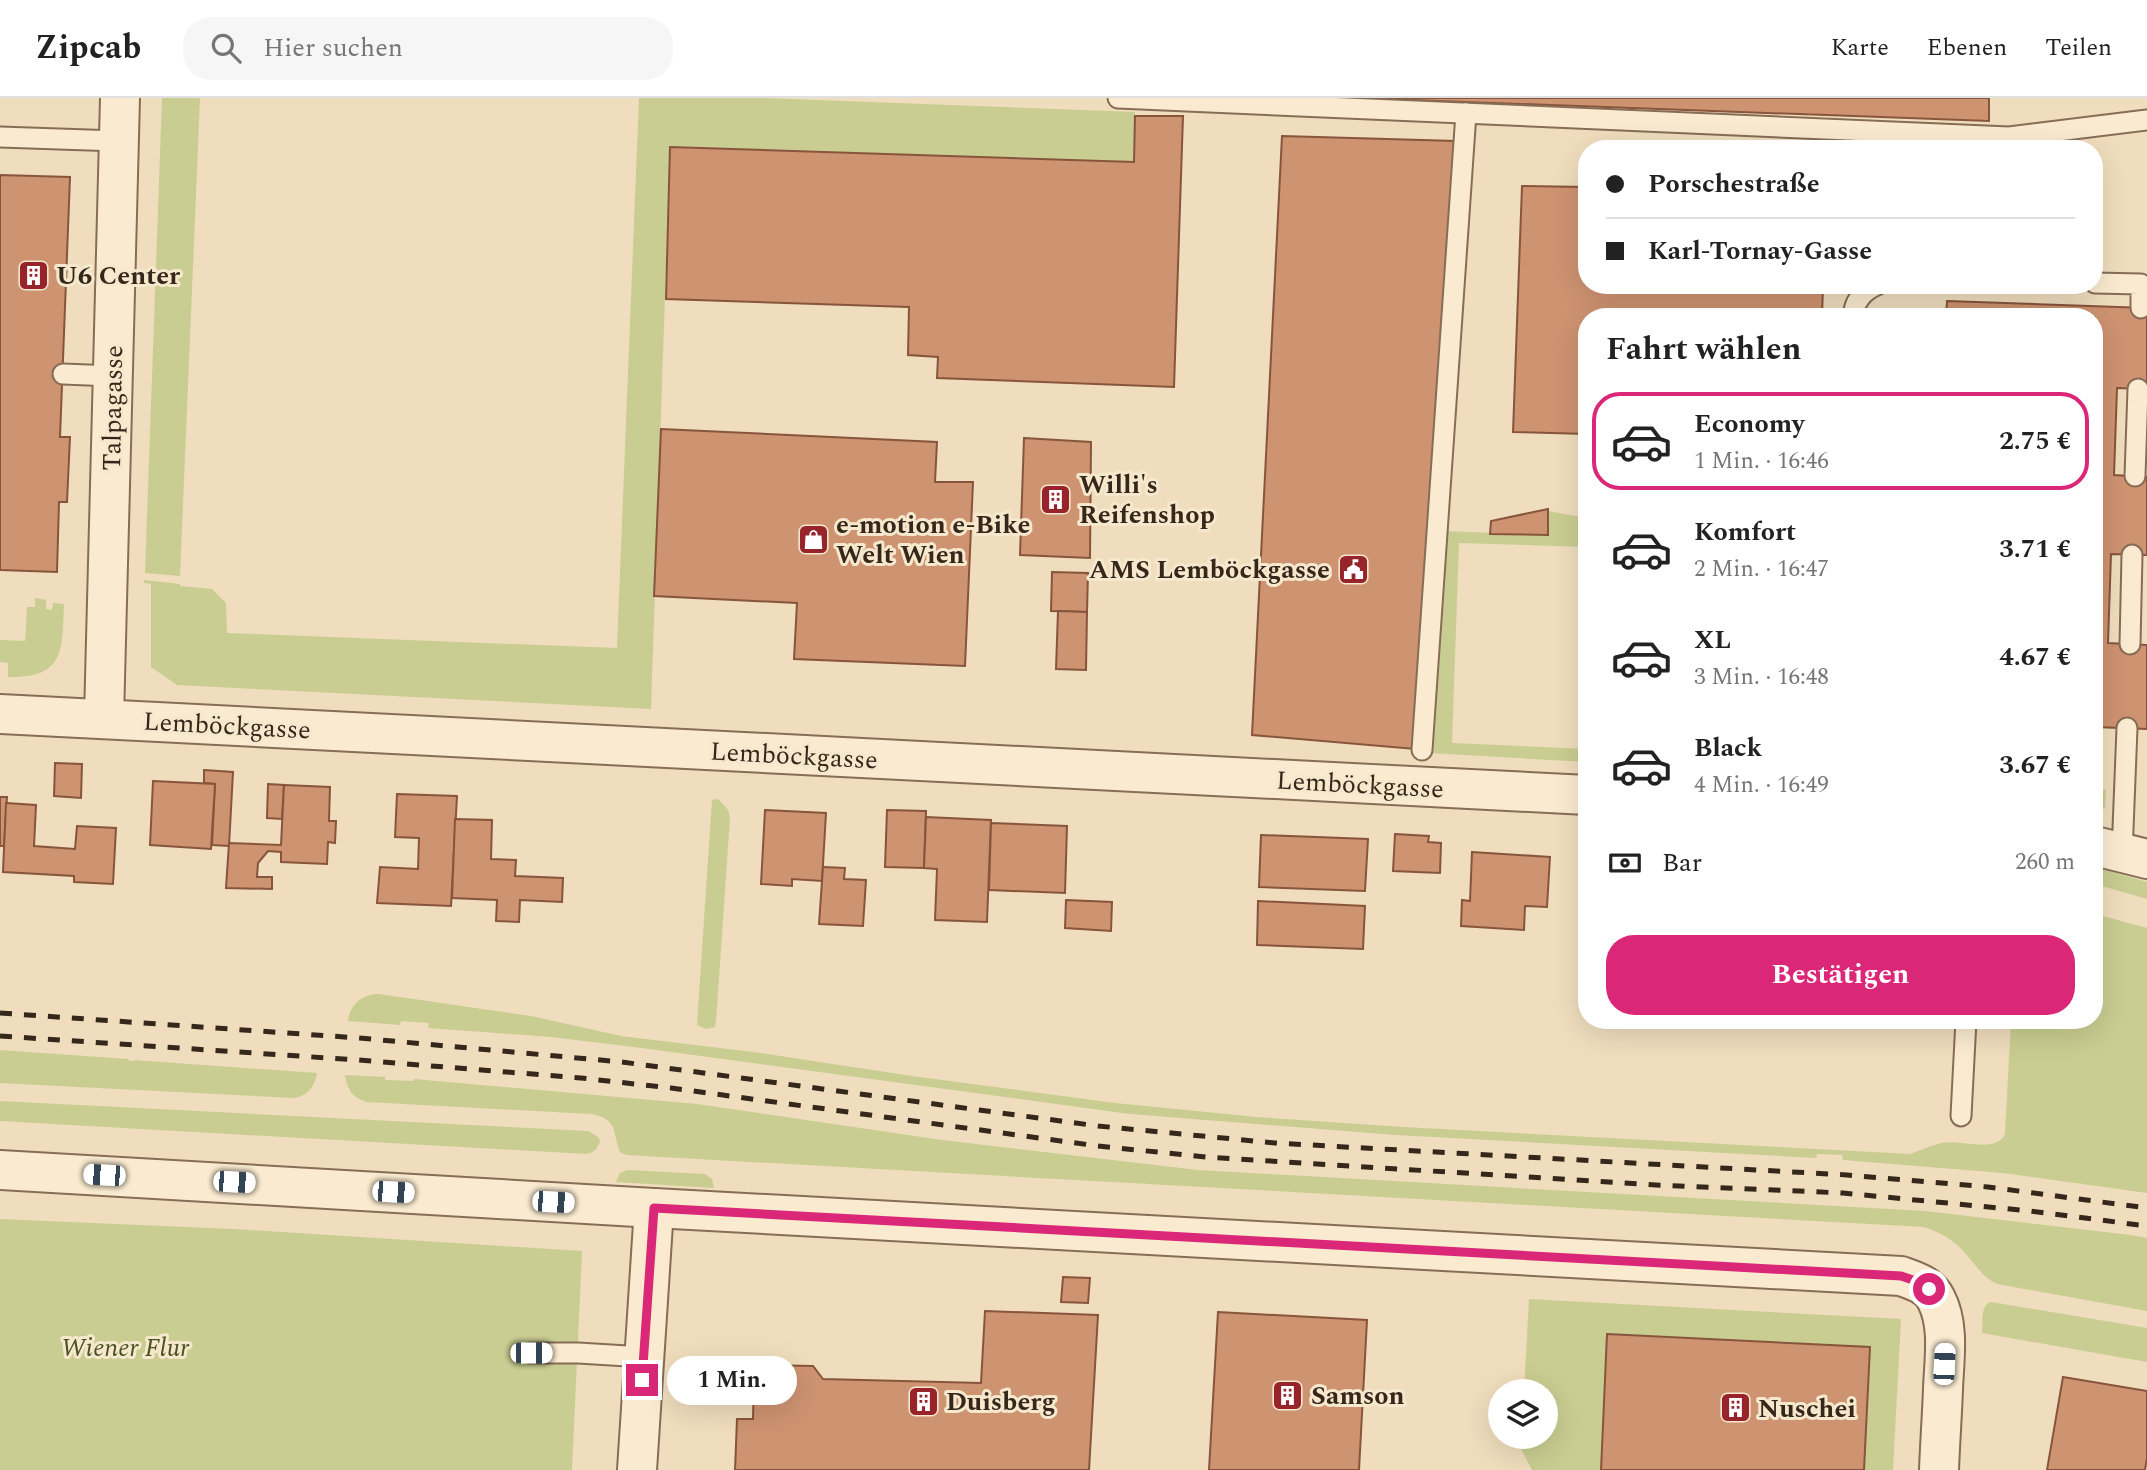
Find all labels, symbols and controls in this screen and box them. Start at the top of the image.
search box [183,17,673,80]
text: Zipcab [35,23,141,73]
text: Hier suchen [263,28,403,68]
icon: search [207,29,245,67]
text: Karte [1831,30,1889,66]
text: Ebenen [1927,30,2007,66]
text: Teilen [2045,30,2112,66]
text: Porschestraße [1648,164,1820,204]
text: Karl-Tornay-Gasse [1648,231,1872,271]
place label: U6 Center [56,256,181,296]
building icon: U6 Center [16,258,50,292]
text: Fahrt wählen [1606,325,1801,374]
street label: Talpagasse [92,345,134,471]
text: Economy [1694,404,1804,444]
icon: car [1610,410,1673,473]
text: 2.75 € [1999,421,2071,461]
text: 1 Min. · 16:46 [1694,444,1829,479]
place label: Willi's Reifenshop [1079,465,1215,535]
building icon: Willi's Reifenshop [1039,482,1073,516]
place label: e-motion e-Bike Welt Wien [836,505,1030,575]
text: Komfort [1694,512,1796,552]
icon: car [1610,518,1673,581]
shop icon: e-motion e-Bike Welt Wien [796,522,830,556]
text: 3.71 € [1999,529,2071,569]
place label: AMS Lemböckgasse [1089,550,1330,590]
public building icon: AMS Lemböckgasse [1336,552,1370,586]
text: 2 Min. · 16:47 [1694,552,1829,587]
text: XL [1694,620,1731,660]
icon: car [1610,626,1673,689]
text: 4.67 € [1999,637,2071,677]
text: 3 Min. · 16:48 [1694,660,1829,695]
street label: Lemböckgasse [142,702,312,750]
text: Black [1694,728,1762,768]
street label: Lemböckgasse [709,732,879,780]
icon: car [1610,734,1673,797]
text: 3.67 € [1999,745,2071,785]
street label: Lemböckgasse [1275,761,1445,809]
text: 4 Min. · 16:49 [1694,768,1829,803]
text: Bar [1662,843,1702,883]
icon: cash [1606,844,1644,882]
text: 260 m [2015,845,2075,880]
button: Bestätigen [1606,935,2075,1015]
car [83,1163,126,1187]
car [213,1170,256,1194]
car [372,1180,415,1204]
car [532,1190,575,1214]
route start [1913,1273,1945,1305]
park label: Wiener Flur [61,1328,190,1368]
car [1933,1342,1956,1386]
car [511,1343,553,1364]
callout: 1 Min. [666,1356,796,1404]
text: 1 Min. [697,1363,767,1398]
route end [626,1364,658,1396]
place label: Samson [1311,1376,1405,1416]
building icon: Samson [1271,1378,1305,1412]
map controls [1488,1379,1558,1449]
button: layers [1488,1379,1558,1449]
place label: Duisberg [946,1382,1055,1422]
building icon: Duisberg [906,1384,940,1418]
place label: Nuschei [1758,1389,1856,1429]
building icon: Nuschei [1718,1391,1752,1425]

